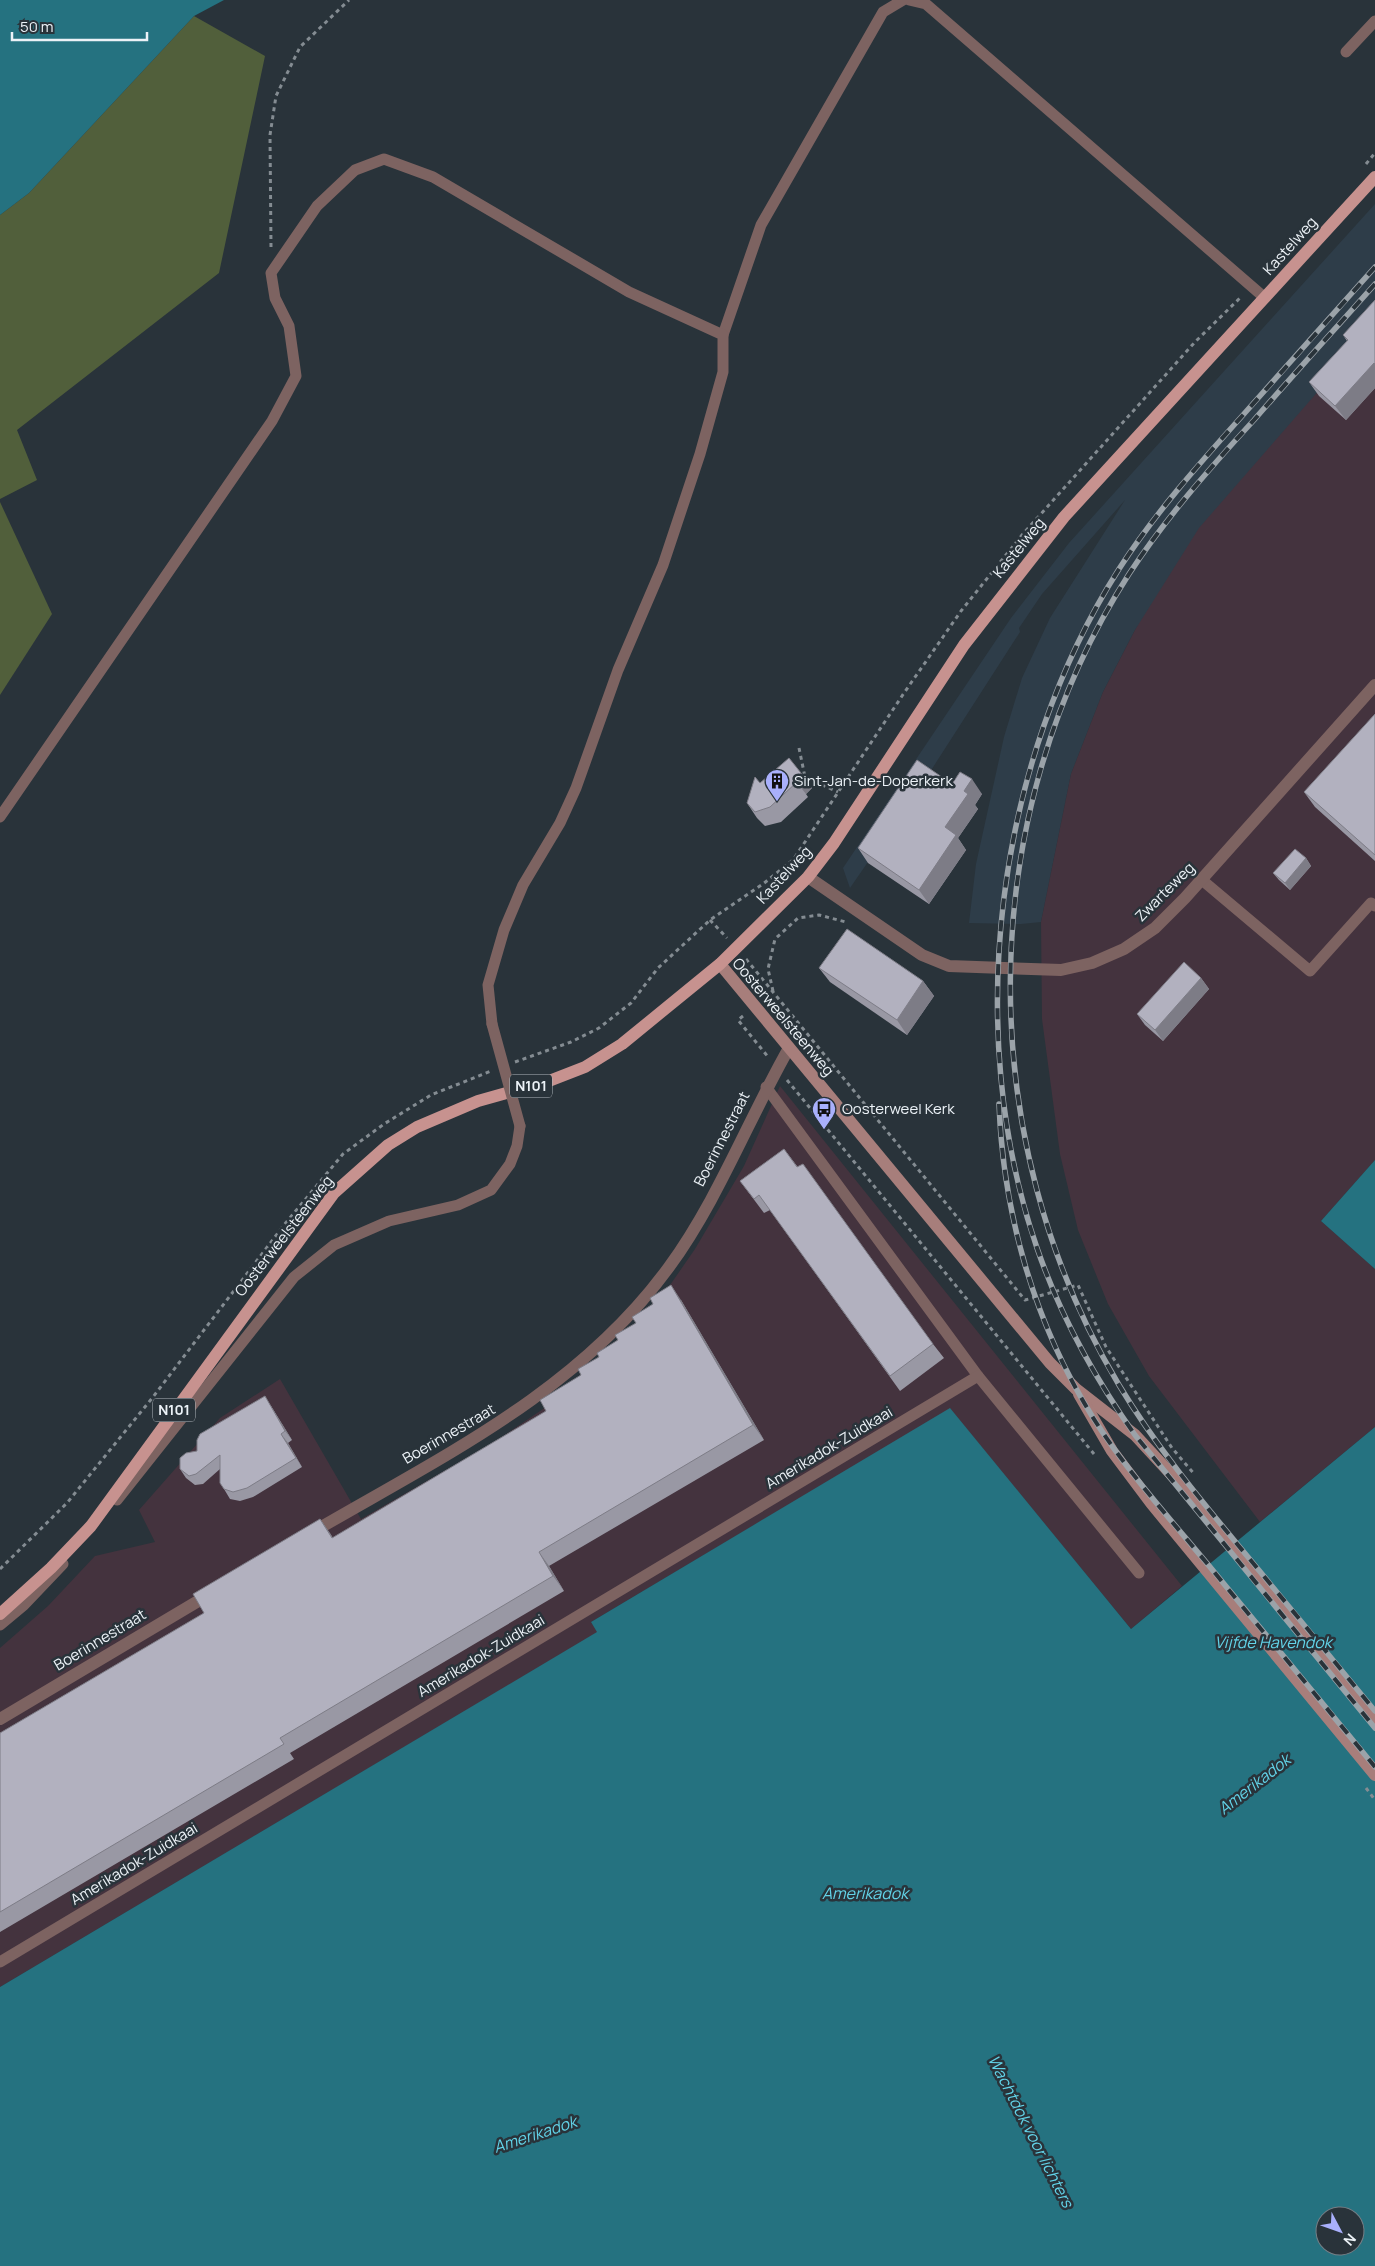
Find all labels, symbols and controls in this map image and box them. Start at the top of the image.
scale bar [12,10,148,42]
text: 50 m [20,16,54,37]
street label: Kastelweg [1258,212,1322,279]
street label: Kastelweg [988,513,1049,582]
building icon: Sint-Jan-de-Doperkerk [764,768,790,802]
place label: Sint-Jan-de-Doperkerk [794,770,953,791]
street label: Kastelweg [751,841,816,908]
street label: Zwarteweg [1130,857,1199,926]
street label: Oosterweelsteenweg [728,953,839,1080]
road number: N101 [510,1074,552,1098]
street label: Boerinnestraat [689,1088,755,1190]
bus stop icon: Oosterweel Kerk [811,1096,837,1130]
place label: Oosterweel Kerk [842,1098,955,1119]
street label: Oosterweelsteenweg [230,1171,338,1301]
road number: N101 [153,1398,195,1422]
street label: Boerinnestraat [398,1398,499,1469]
street label: Amerikadok-Zuidkaai [761,1401,896,1494]
street label: Boerinnestraat [50,1604,150,1675]
street label: Amerikadok-Zuidkaai [413,1609,548,1702]
water label: Vijfde Havendok [1214,1631,1334,1653]
water label: Amerikadok [1213,1748,1296,1819]
street label: Amerikadok-Zuidkaai [66,1817,201,1910]
water label: Amerikadok [822,1882,910,1904]
water label: Wachtdok voor lichters [983,2051,1080,2212]
water label: Amerikadok [491,2110,581,2158]
north arrow [1315,2206,1365,2256]
text: N [1340,2230,1361,2250]

